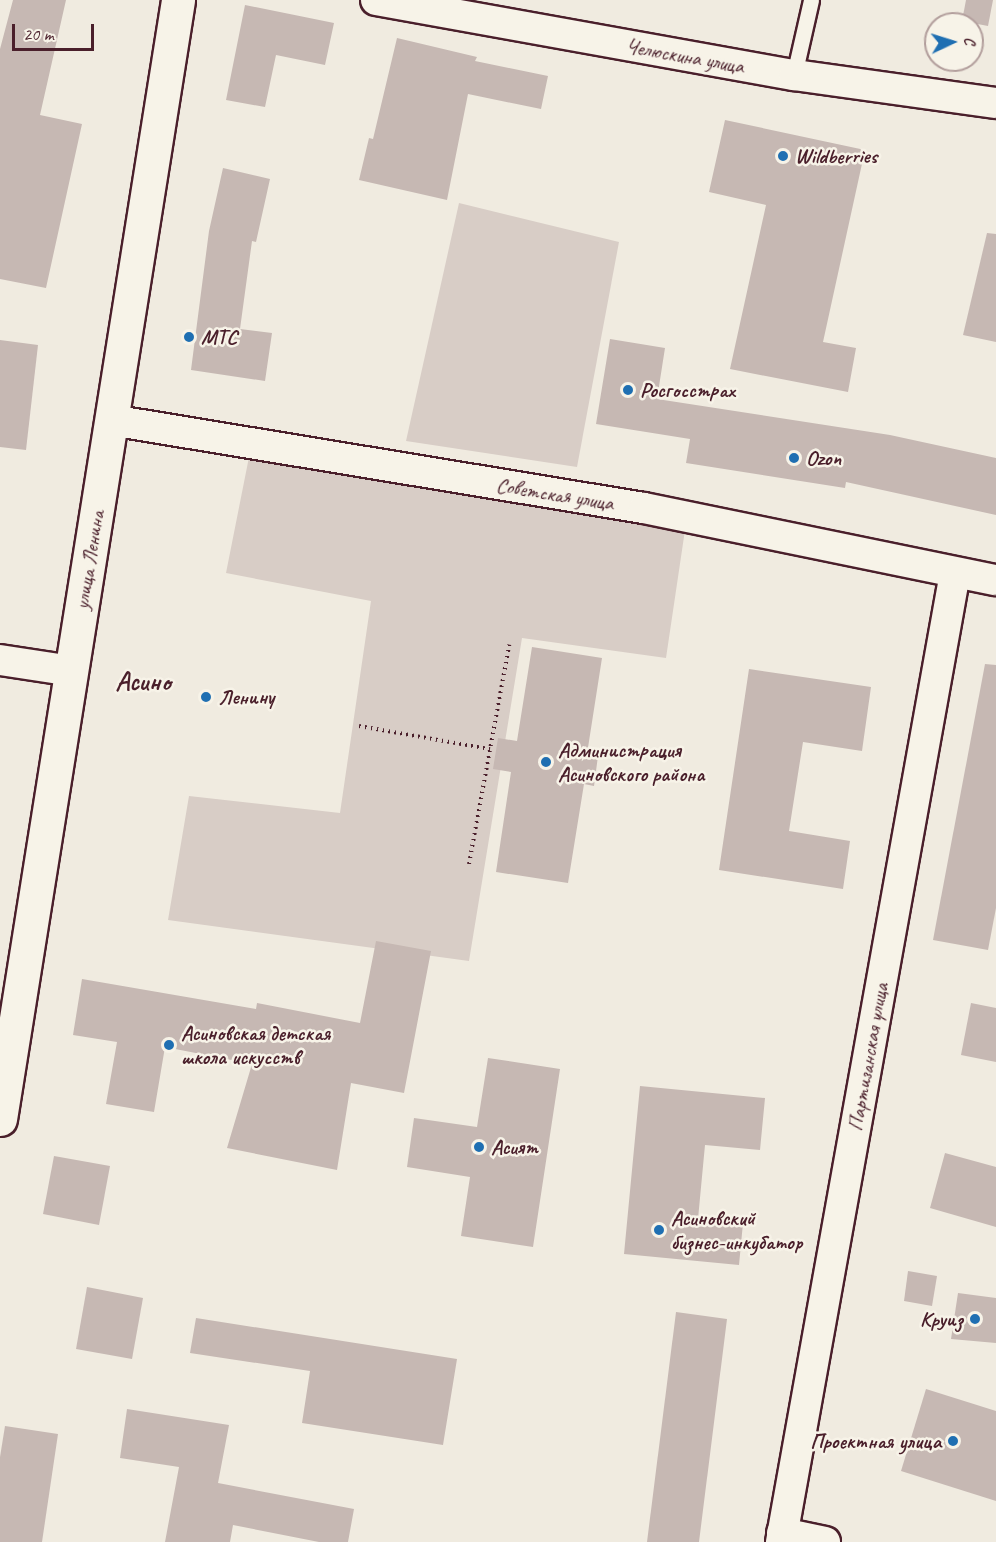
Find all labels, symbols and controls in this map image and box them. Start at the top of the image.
scale bar [15,12,98,50]
north arrow [924,12,984,72]
text: 20 m [23,23,54,45]
street label: Челюскина улица [623,33,747,79]
text: С [960,36,980,45]
place label: Wildberries [795,143,877,169]
marker: Wildberries [776,149,790,163]
place label: МТС [201,324,237,350]
marker: МТС [182,330,196,344]
place label: Росгосстрах [640,377,735,403]
marker: Росгосстрах [621,383,635,397]
place label: Ozon [806,445,841,471]
marker: Ozon [787,451,801,465]
street label: Советская улица [494,472,616,516]
street label: улица Ленина [69,509,109,611]
district label: Асино [115,666,171,698]
place label: Ленину [218,684,274,710]
marker: Ленину [199,690,213,704]
place label: Администрация Асиновского района [558,737,705,787]
marker: Администрация Асиновского района [539,755,553,769]
street label: Партизанская улица [842,980,894,1134]
place label: Асиновская детская школа искусств [181,1020,333,1070]
marker: Асиновская детская школа искусств [162,1038,176,1052]
place label: Асият [491,1134,538,1160]
marker: Асият [472,1140,486,1154]
place label: Асиновский бизнес-инкубатор [671,1205,802,1255]
marker: Асиновский бизнес-инкубатор [652,1223,666,1237]
place label: Круиз [920,1306,963,1332]
marker: Круиз [968,1312,982,1326]
place label: Проектная улица [809,1428,941,1454]
marker: Проектная улица [946,1434,960,1448]

